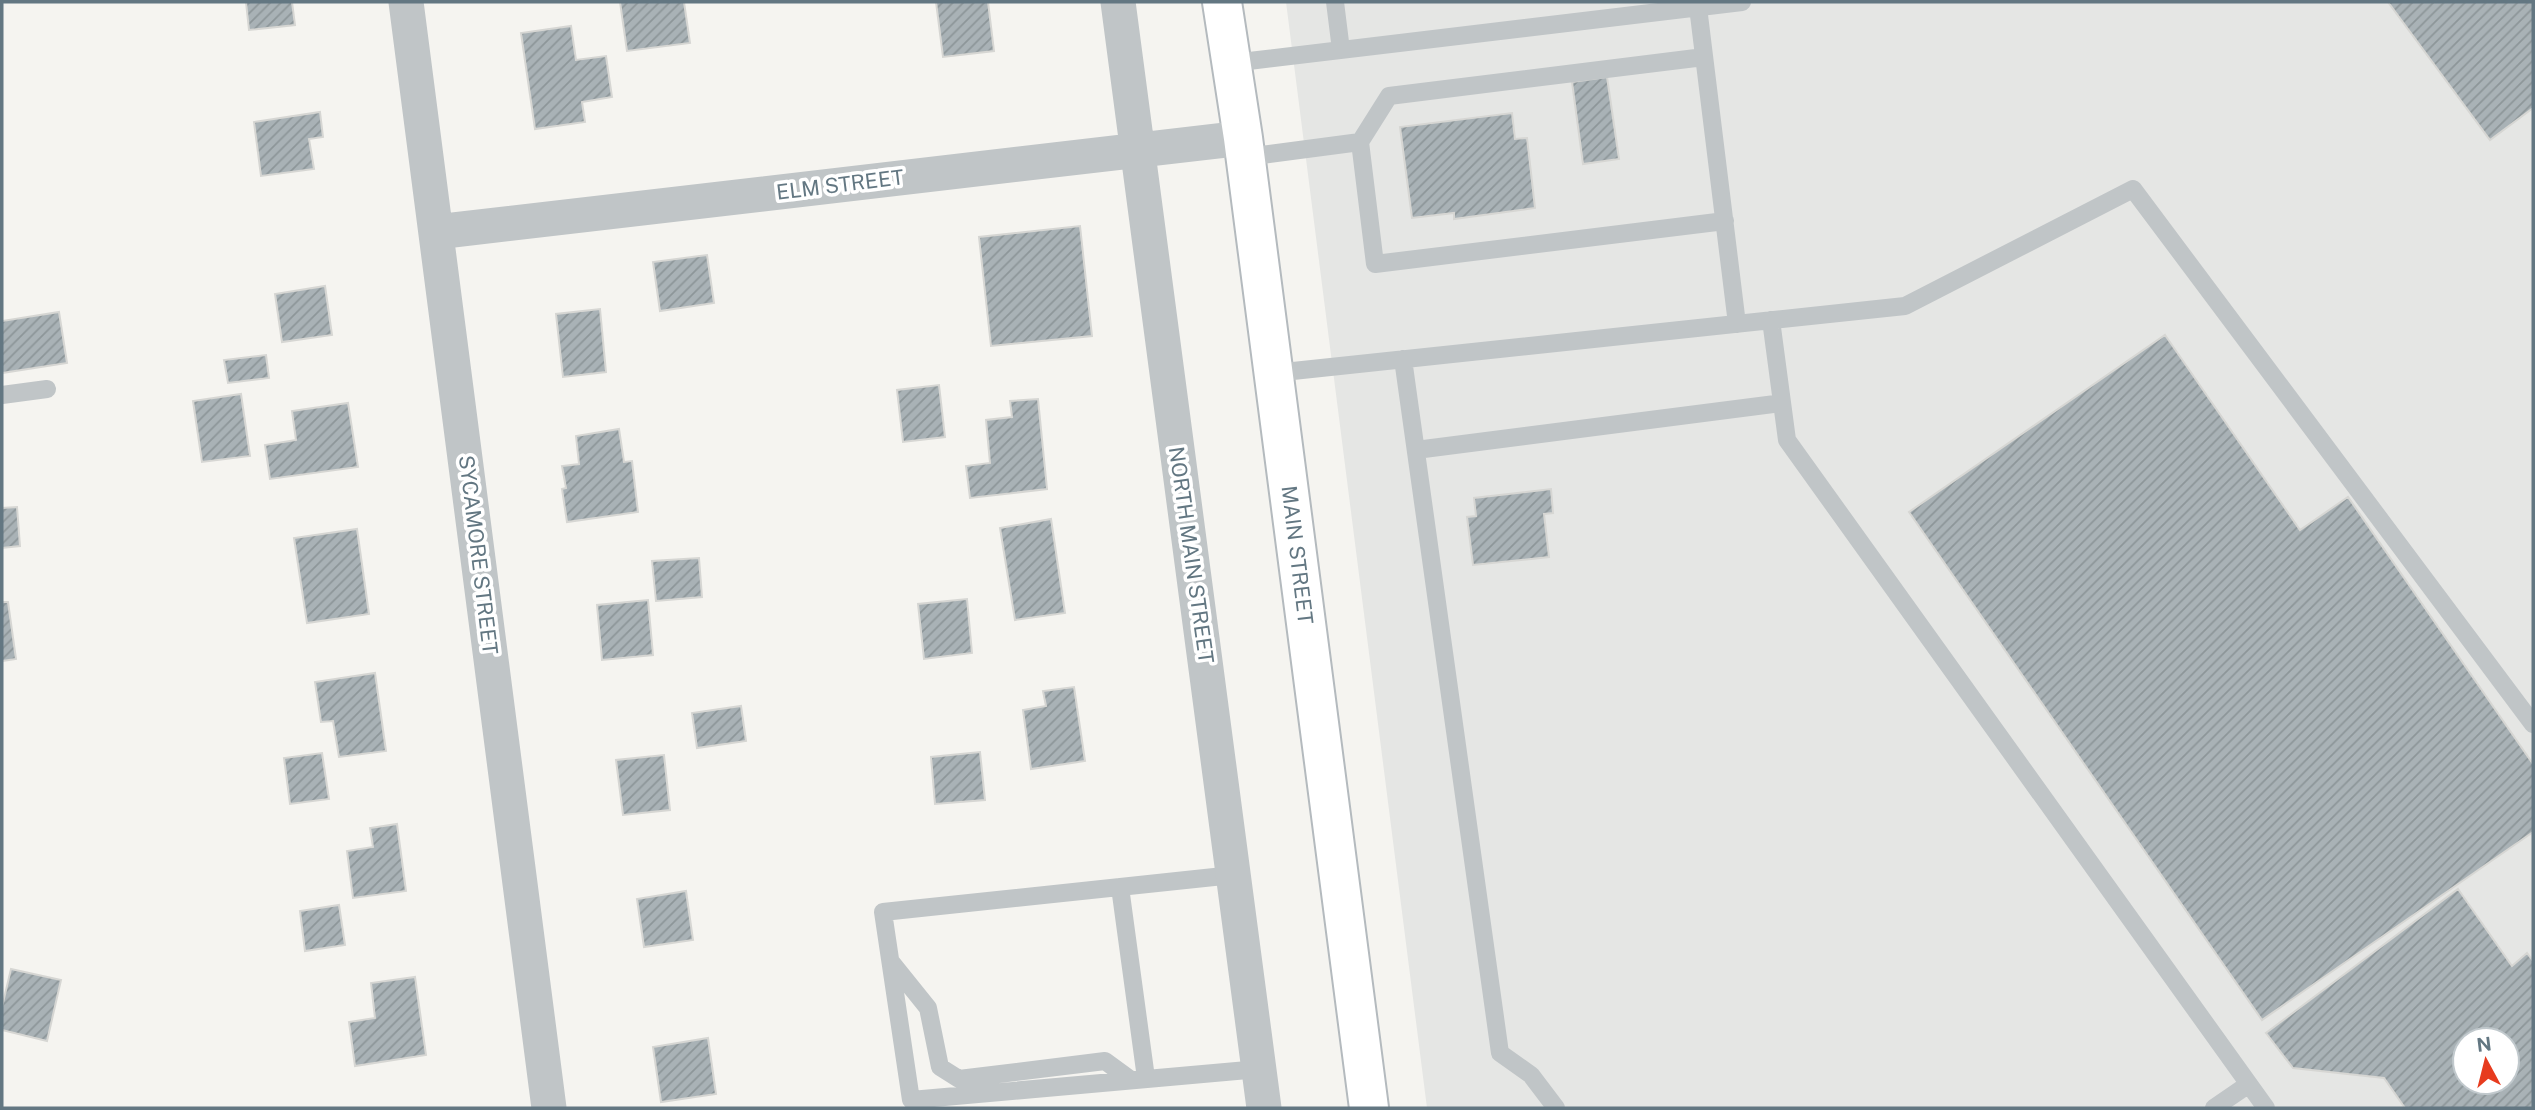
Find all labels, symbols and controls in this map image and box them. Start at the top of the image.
street label: ELM STREET [775,164,905,205]
street label: NORTH MAIN STREET [1164,445,1219,665]
street label: SYCAMORE STREET [454,454,503,656]
street label: MAIN STREET [1277,484,1318,626]
north arrow [2451,1026,2521,1096]
text: N [2475,1032,2493,1056]

